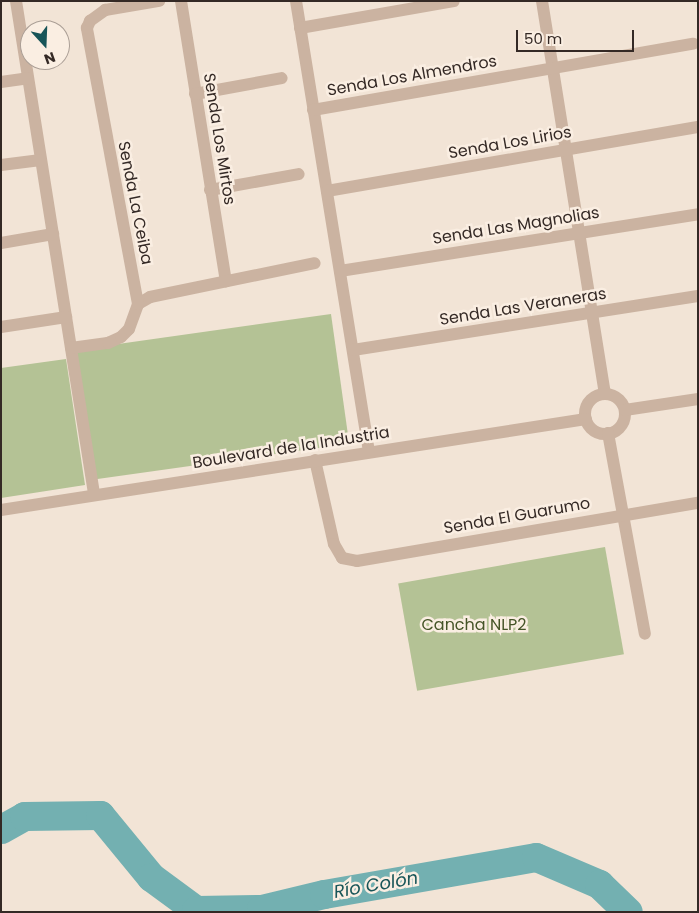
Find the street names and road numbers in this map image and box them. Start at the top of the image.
street label: Senda Los Almendros [326,52,498,100]
street label: Senda Los Mirtos [199,72,239,206]
street label: Senda Los Lirios [447,123,573,163]
street label: Senda La Ceiba [114,140,156,266]
street label: Senda Las Magnolias [431,203,601,249]
street label: Senda Las Veraneras [438,284,608,330]
street label: Boulevard de la Industria [191,423,391,473]
street label: Senda El Guarumo [442,494,592,538]

